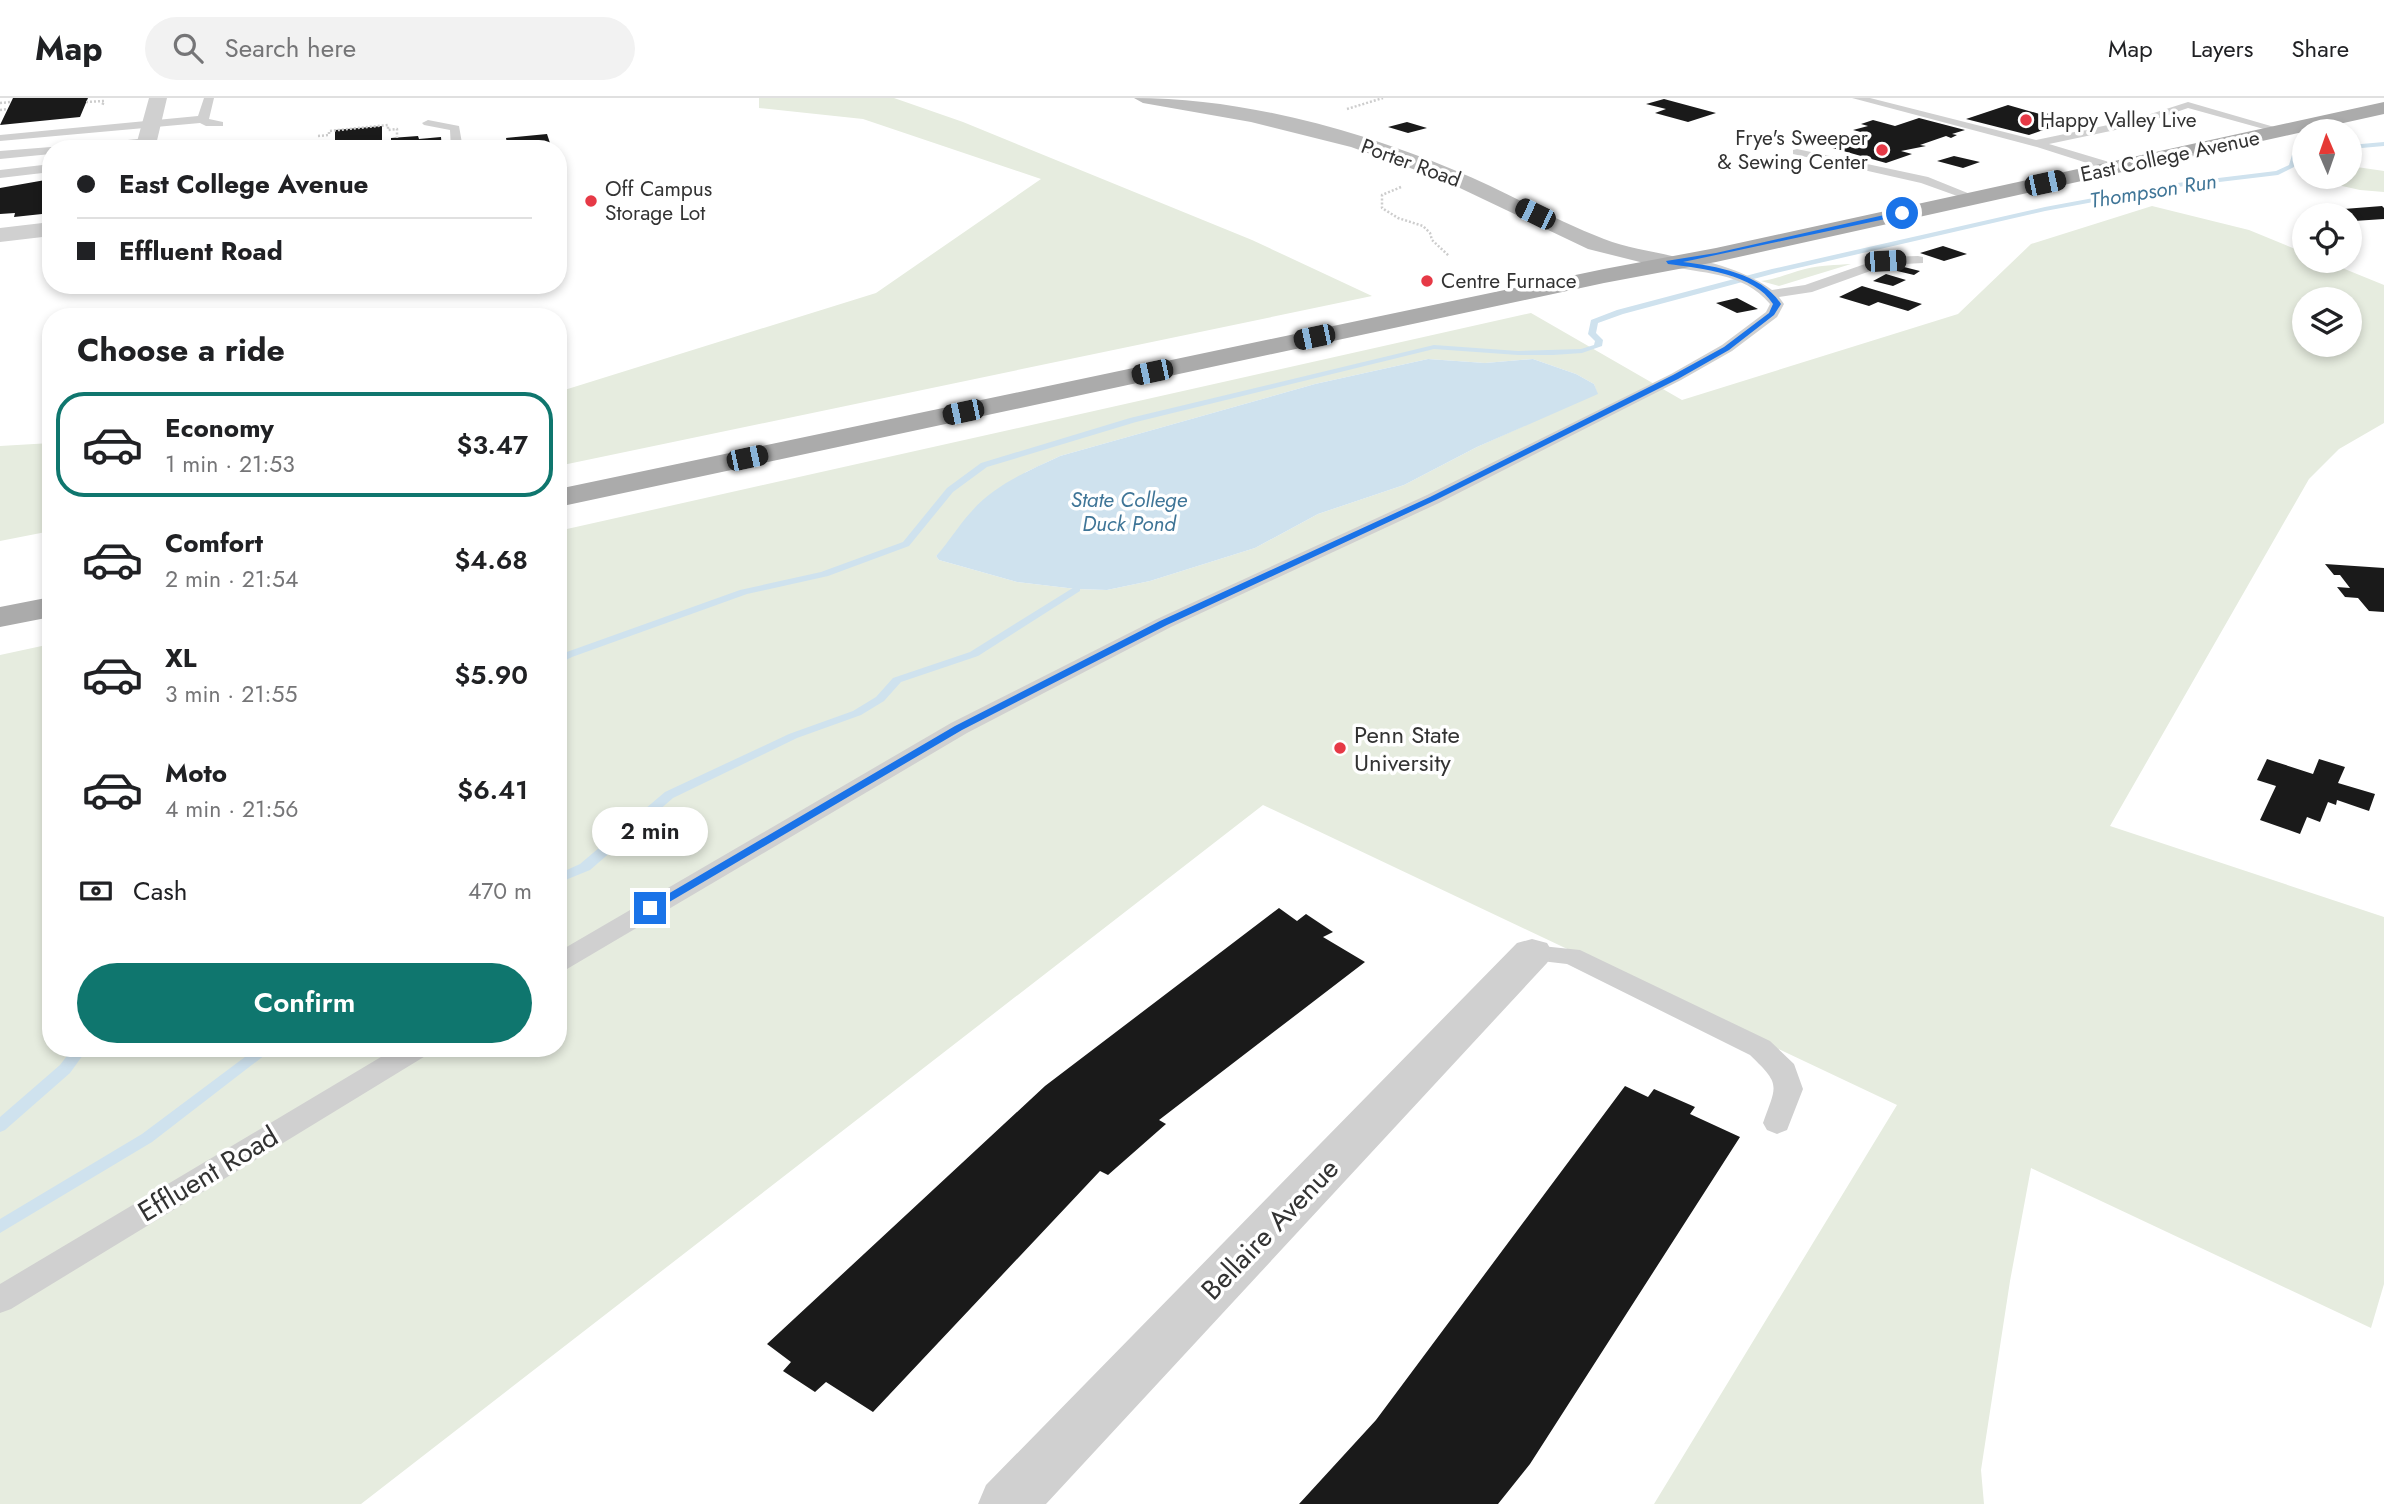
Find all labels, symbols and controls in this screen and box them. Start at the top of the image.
search box [145,17,635,80]
text: Map [35,25,103,72]
icon: search [169,29,207,67]
text: Search here [225,29,356,67]
text: Map [2108,31,2153,66]
text: Layers [2191,31,2253,66]
text: Share [2291,31,2349,66]
place label: Happy Valley Live [2040,105,2197,135]
marker: Happy Valley Live [2018,112,2034,128]
north arrow [2292,119,2362,189]
map controls [2292,119,2362,357]
street label: East College Avenue [2078,122,2262,190]
place label: Frye's Sweeper & Sewing Center [1717,123,1869,177]
street label: Porter Road [1357,131,1465,195]
marker: Frye's Sweeper & Sewing Center [1874,142,1890,158]
text: East College Avenue [119,165,369,203]
water label: Thompson Run [2087,166,2219,216]
car [2023,168,2068,198]
place label: Off Campus Storage Lot [605,174,712,228]
marker: Off Campus Storage Lot [583,193,599,209]
car [1512,195,1559,233]
route start [1886,197,1918,229]
button: locate [2292,203,2362,273]
text: Effluent Road [119,232,283,270]
car [1864,249,1907,273]
place label: Centre Furnace [1441,266,1577,296]
marker: Centre Furnace [1419,273,1435,289]
button: layers [2292,287,2362,357]
car [1292,322,1337,352]
text: Choose a ride [77,327,285,373]
car [1130,357,1175,387]
car [941,397,986,427]
text: Economy [165,409,274,447]
icon: car [81,413,144,476]
text: $3.47 [457,426,528,464]
car [725,443,770,473]
text: 1 min · 21:53 [165,447,295,481]
water label: State College Duck Pond [1071,485,1188,539]
text: Comfort [165,524,263,562]
icon: car [81,528,144,591]
text: $4.68 [454,541,528,579]
text: 2 min · 21:54 [165,562,298,596]
text: XL [165,639,197,677]
icon: car [81,643,144,706]
text: $5.90 [454,656,528,694]
text: 3 min · 21:55 [165,677,297,711]
place label: Penn State University [1354,717,1460,780]
marker: Penn State University [1332,740,1348,756]
text: Moto [165,754,227,792]
icon: car [81,758,144,821]
text: $6.41 [457,771,528,809]
text: 4 min · 21:56 [165,792,299,826]
callout: 2 min [592,806,708,856]
text: 2 min [620,814,680,848]
icon: cash [77,872,115,910]
text: Cash [133,872,187,910]
text: 470 m [468,874,532,908]
route end [634,892,666,924]
button: Confirm [77,963,532,1043]
street label: Effluent Road [130,1116,286,1232]
street label: Bellaire Avenue [1192,1149,1348,1309]

